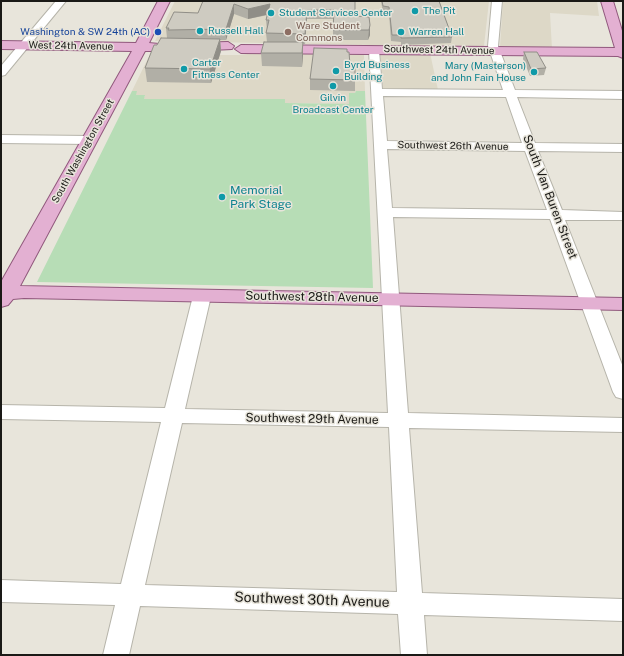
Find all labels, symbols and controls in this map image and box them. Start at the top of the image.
place label: The Pit [423,5,456,17]
marker: The Pit [410,6,420,16]
place label: Student Services Center [279,7,393,19]
marker: Student Services Center [266,8,276,18]
place label: Ware Student Commons [296,20,360,44]
place label: Russell Hall [208,25,264,37]
place label: Washington & SW 24th (AC) [20,26,150,38]
marker: Russell Hall [195,26,205,36]
place label: Warren Hall [409,26,464,38]
marker: Washington & SW 24th (AC) [153,27,163,37]
marker: Ware Student Commons [283,27,293,37]
marker: Warren Hall [396,27,406,37]
street label: West 24th Avenue [29,39,113,53]
street label: Southwest 24th Avenue [383,43,495,57]
place label: Carter Fitness Center [192,57,260,80]
place label: Byrd Business Building [344,59,410,82]
place label: Mary (Masterson) and John Fain House [431,60,526,84]
marker: Carter Fitness Center [179,64,189,74]
marker: Byrd Business Building [331,66,341,76]
marker: Mary (Masterson) and John Fain House [529,67,539,77]
marker: Gilvin Broadcast Center [328,81,338,91]
place label: Gilvin Broadcast Center [292,92,374,116]
street label: South Washington Street [49,97,117,205]
street label: South Van Buren Street [520,133,580,261]
street label: Southwest 26th Avenue [397,139,509,153]
place label: Memorial Park Stage [230,183,292,211]
marker: Memorial Park Stage [217,192,227,202]
street label: Southwest 28th Avenue [245,289,379,305]
street label: Southwest 29th Avenue [245,411,379,427]
street label: Southwest 30th Avenue [234,589,390,611]

